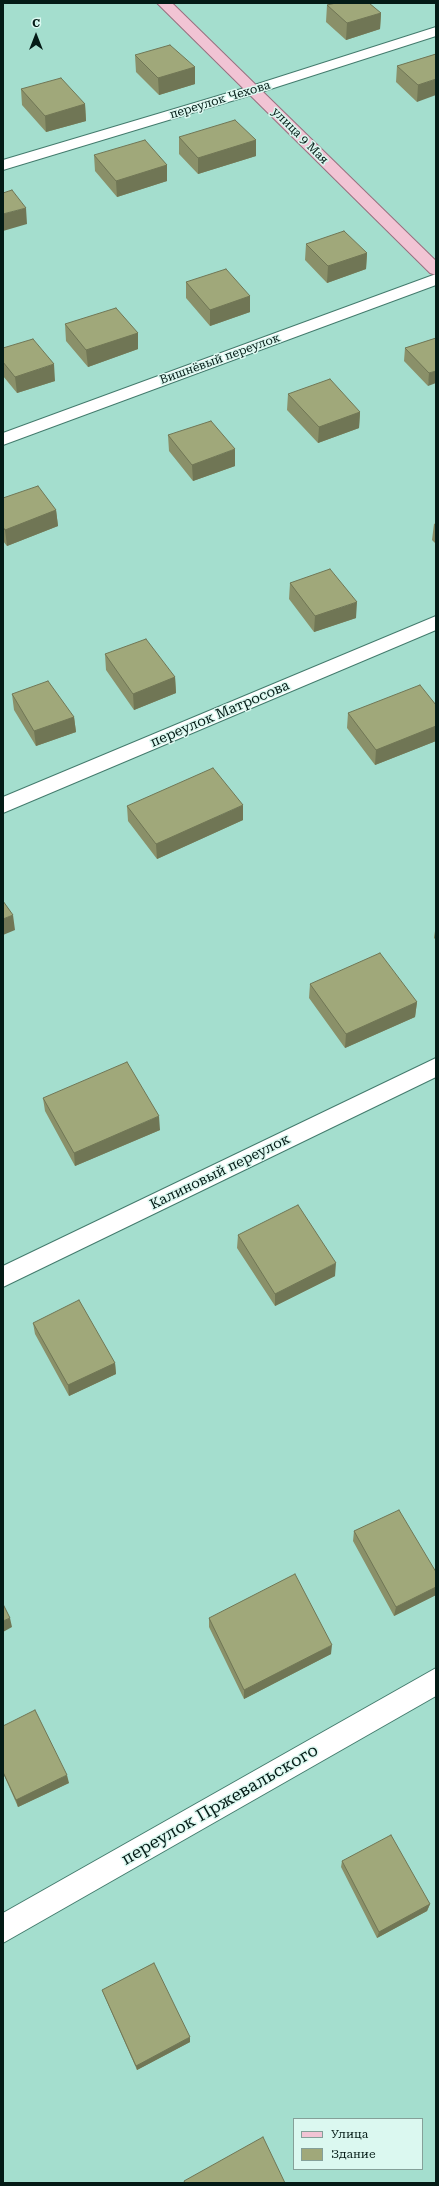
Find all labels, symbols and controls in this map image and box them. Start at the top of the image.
north arrow [16,16,56,56]
text: С [32,17,40,30]
street label: переулок Чехова [168,78,272,122]
street label: улица 9 Мая [269,105,331,167]
street label: Вишнёвый переулок [158,330,282,388]
street label: переулок Матросова [148,677,292,751]
street label: Калиновый переулок [147,1131,293,1213]
street label: переулок Пржевальского [118,1740,322,1870]
legend [293,2118,423,2170]
text: Улица [331,2127,368,2141]
text: Здание [331,2147,375,2161]

